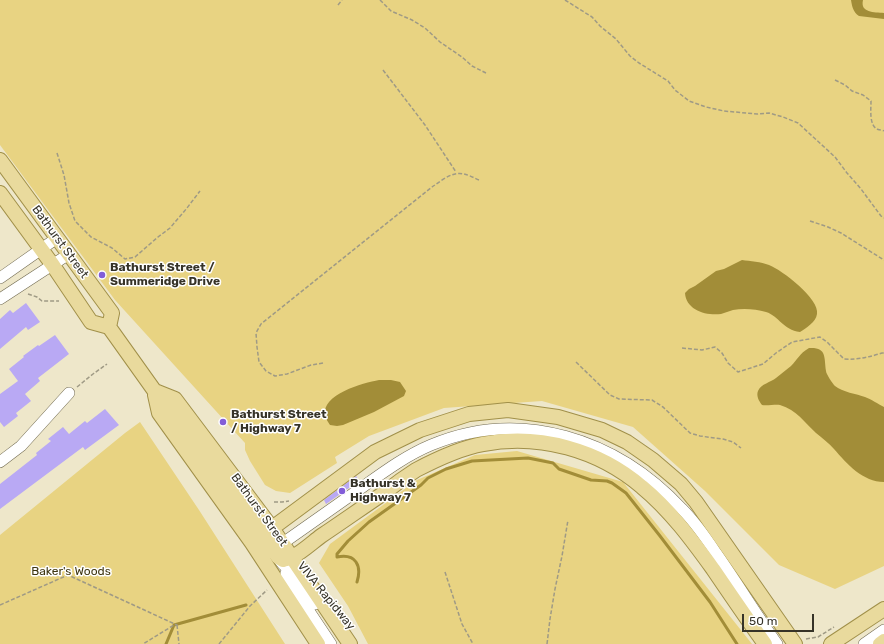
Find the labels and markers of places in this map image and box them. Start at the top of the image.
place label: Bathurst Street / Summeridge Drive [110,261,220,289]
marker: Bathurst Street / Summeridge Drive [97,270,107,280]
place label: Bathurst Street / Highway 7 [231,408,327,436]
marker: Bathurst Street / Highway 7 [218,417,228,427]
place label: Bathurst & Highway 7 [350,477,416,505]
marker: Bathurst & Highway 7 [337,486,347,496]

